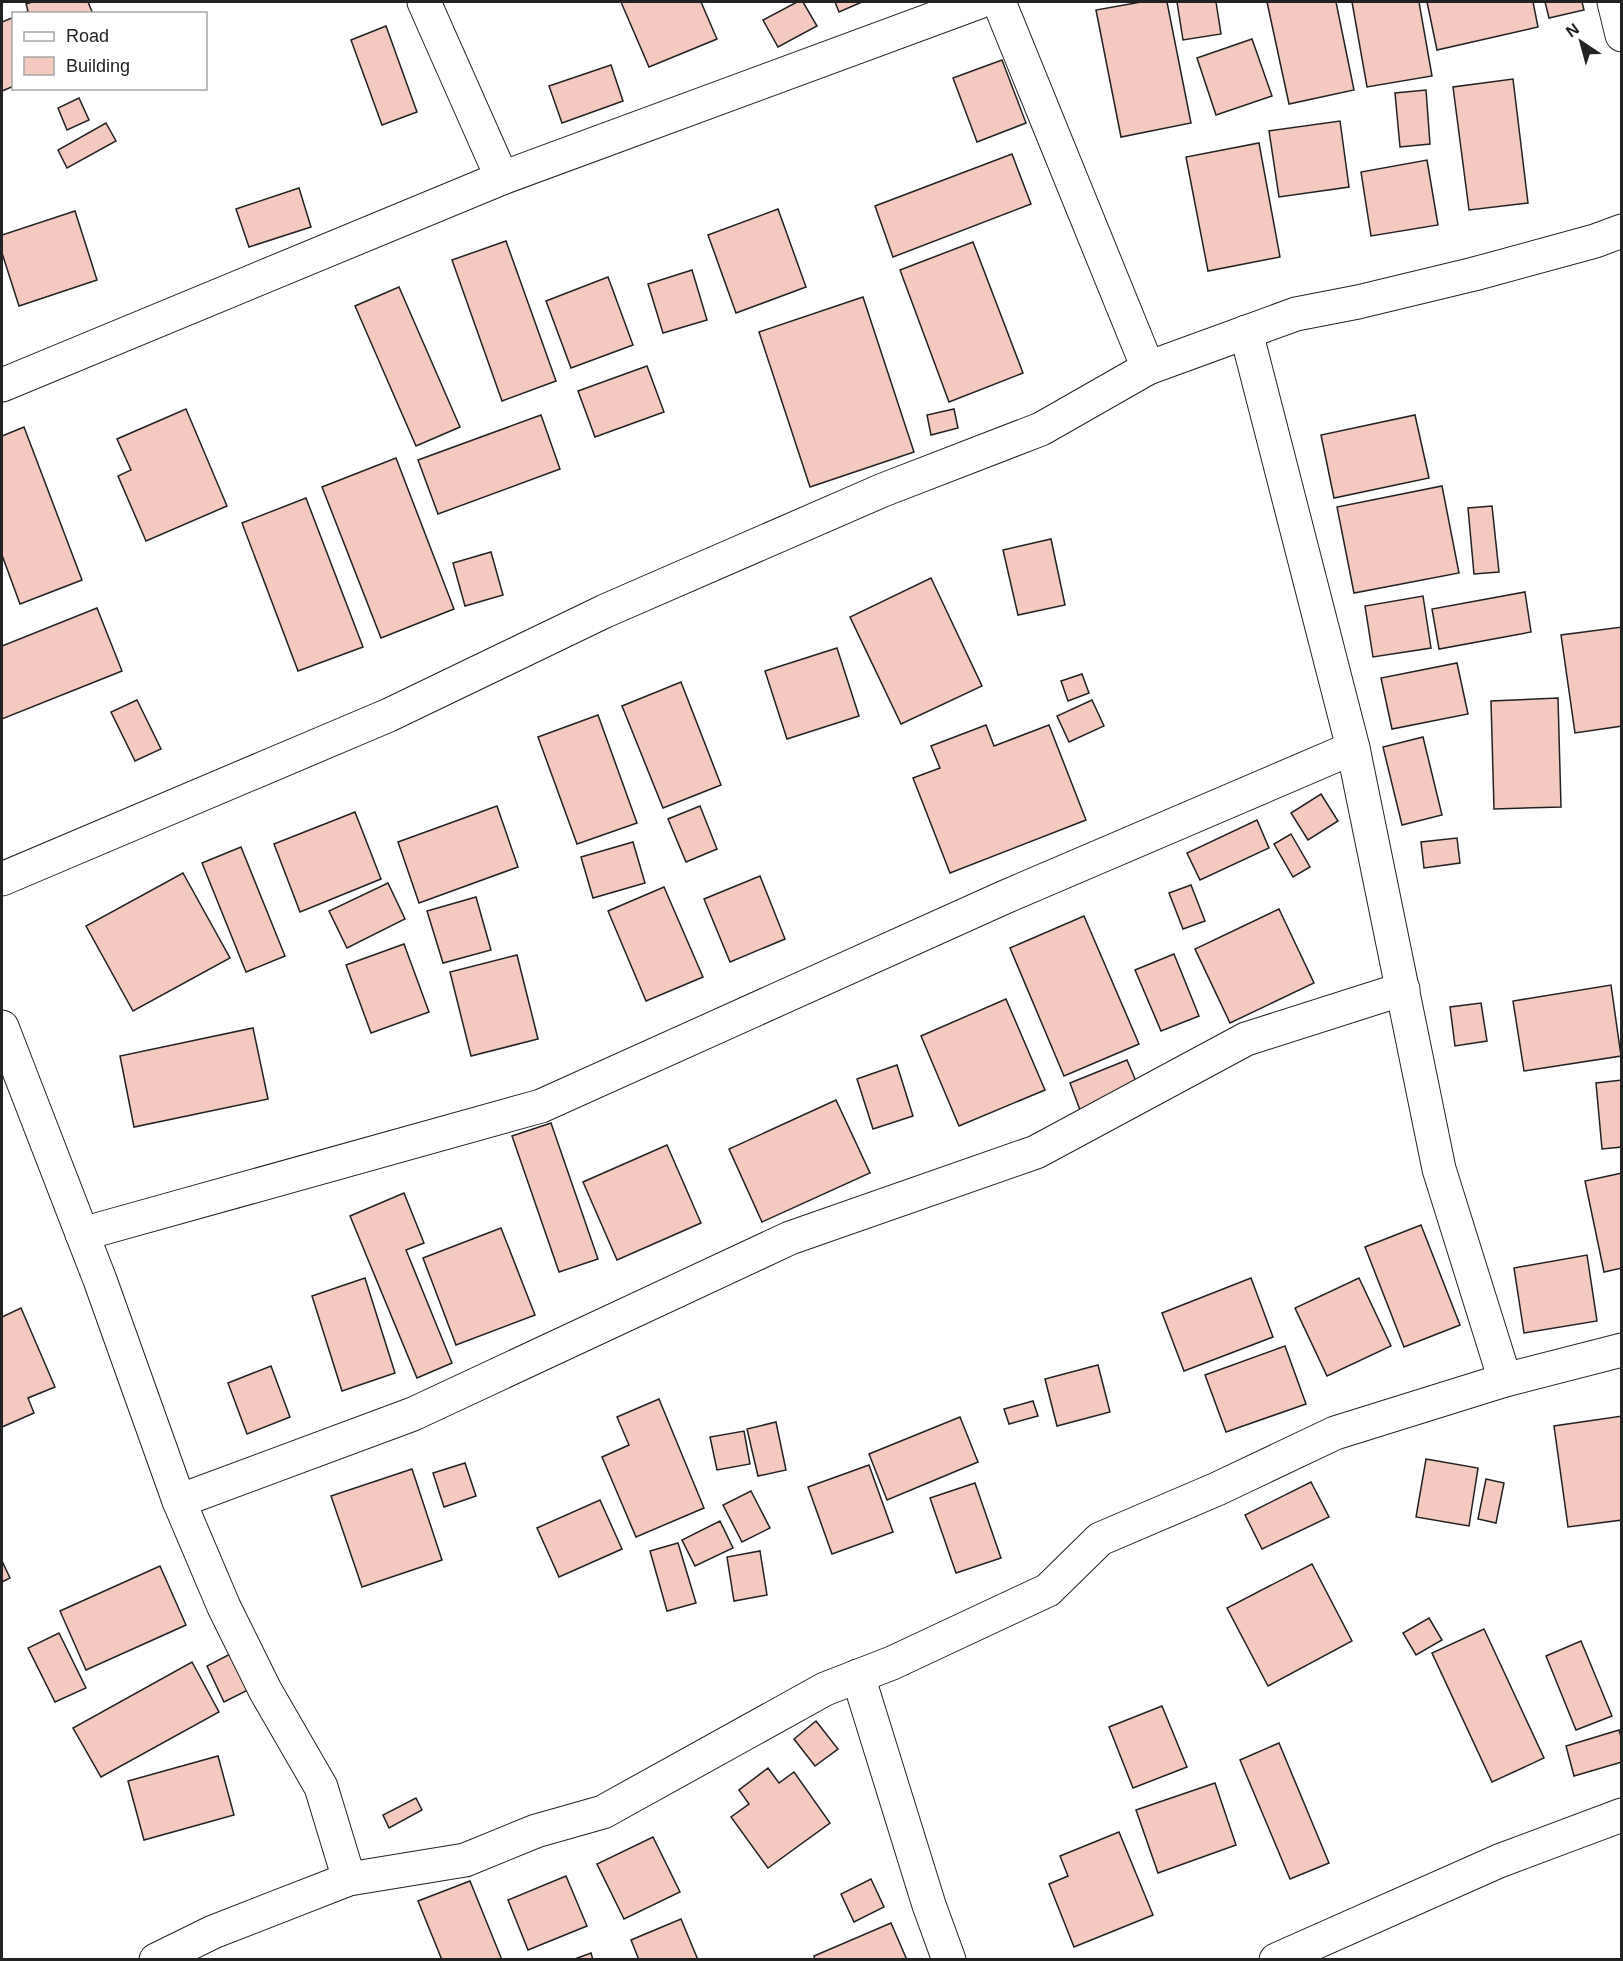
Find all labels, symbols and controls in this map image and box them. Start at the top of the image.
legend [12,12,207,90]
north arrow [1551,12,1611,72]
text: N [1563,20,1582,41]
text: Road [66,26,109,46]
text: Building [66,56,130,76]

